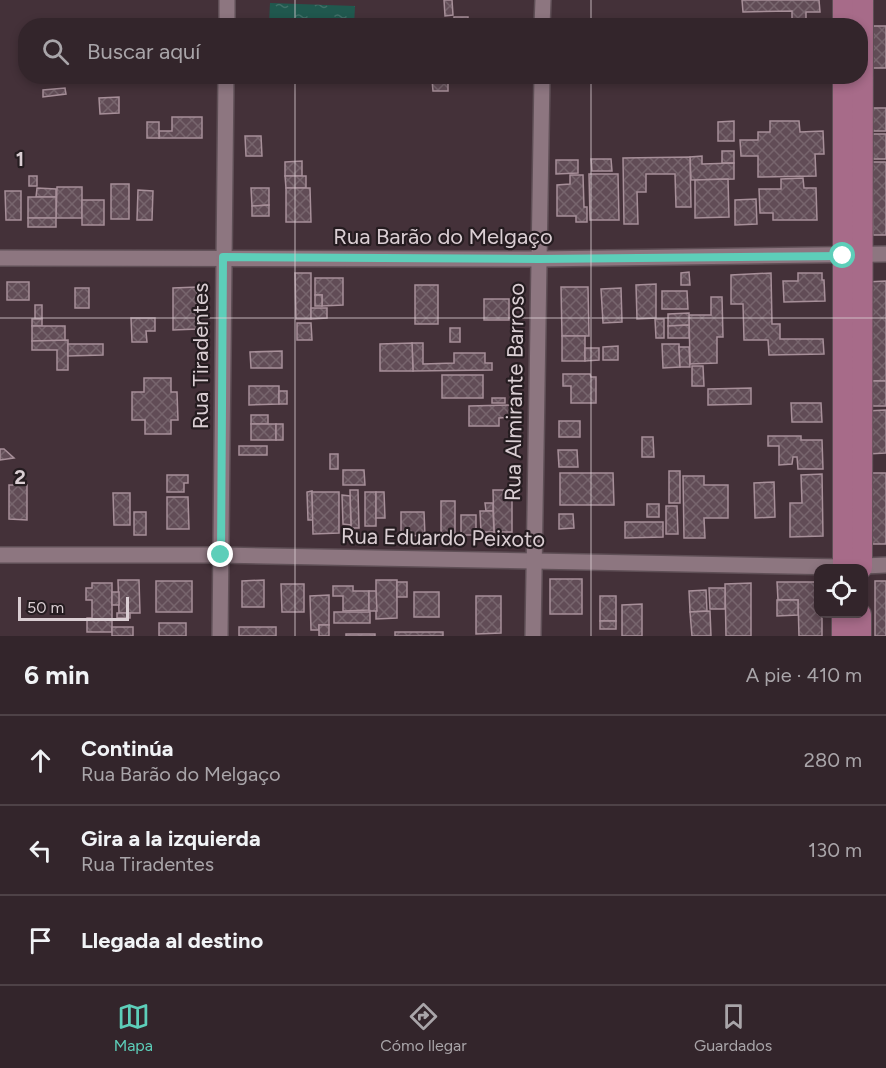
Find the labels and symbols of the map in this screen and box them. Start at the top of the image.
text: 1 [16,147,24,171]
street label: Rua Barão do Melgaço [333,223,553,250]
route start [829,242,855,268]
street label: Rua Tiradentes [187,283,214,429]
street label: Rua Almirante Barroso [499,283,530,501]
text: 2 [14,465,26,489]
street label: Rua Eduardo Peixoto [341,522,545,553]
route end [207,541,233,567]
scale bar [18,594,129,622]

